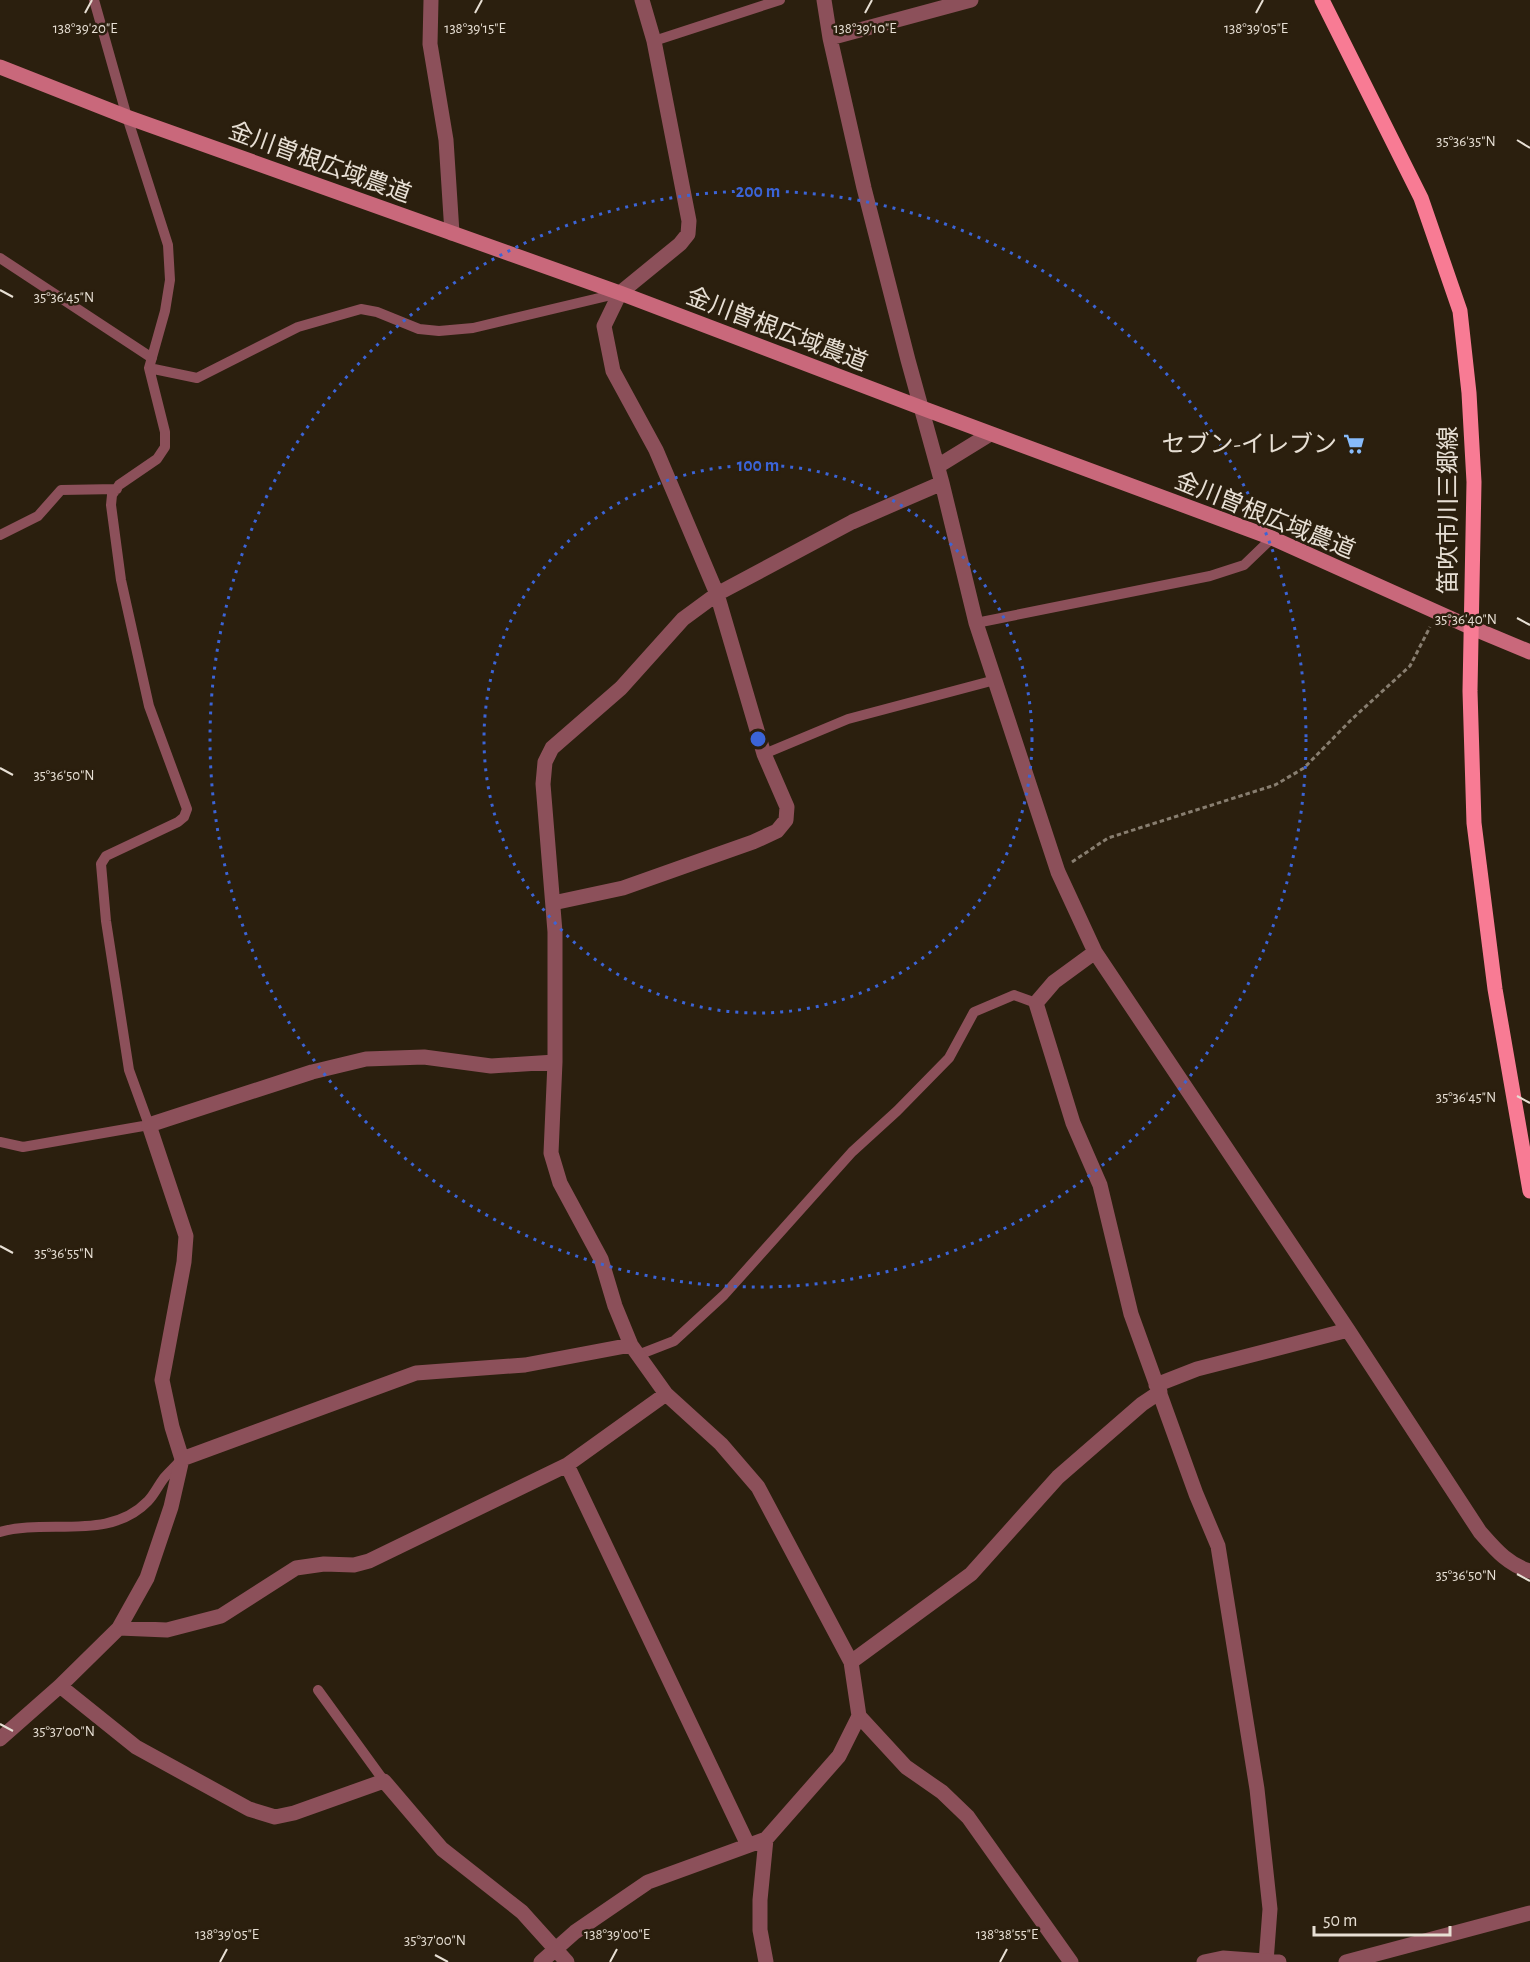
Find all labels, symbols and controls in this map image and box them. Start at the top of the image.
text: 138°39'20"E [53,21,117,36]
text: 138°39'15"E [444,21,506,36]
text: 138°39'10"E [833,21,897,36]
text: 138°39'05"E [1224,21,1288,36]
street label: 金川曽根広域農道 [225,117,415,207]
text: 35°36'35"N [1436,134,1496,149]
text: 200 m [736,183,780,201]
street label: 金川曽根広域農道 [683,282,871,376]
text: 35°36'45"N [34,290,94,305]
street label: 笛吹市川三郷線 [1435,426,1461,594]
place label: セブン-イレブン [1162,431,1337,457]
supermarket icon: セブン-イレブン [1342,432,1366,456]
text: 100 m [737,457,779,475]
street label: 金川曽根広域農道 [1171,467,1359,563]
text: 35°36'40"N [1435,612,1497,627]
centre of rings [748,729,768,749]
text: 35°36'50"N [33,768,95,783]
text: 35°36'45"N [1436,1090,1496,1105]
text: 35°36'55"N [34,1246,94,1261]
text: 35°36'50"N [1435,1568,1497,1583]
text: 35°37'00"N [33,1724,95,1739]
scale bar [1314,1899,1450,1937]
text: 50 m [1323,1912,1357,1930]
text: 138°39'05"E [195,1927,259,1942]
text: 138°39'00"E [584,1927,650,1942]
text: 138°38'55"E [976,1927,1038,1942]
text: 35°37'00"N [404,1933,466,1948]

